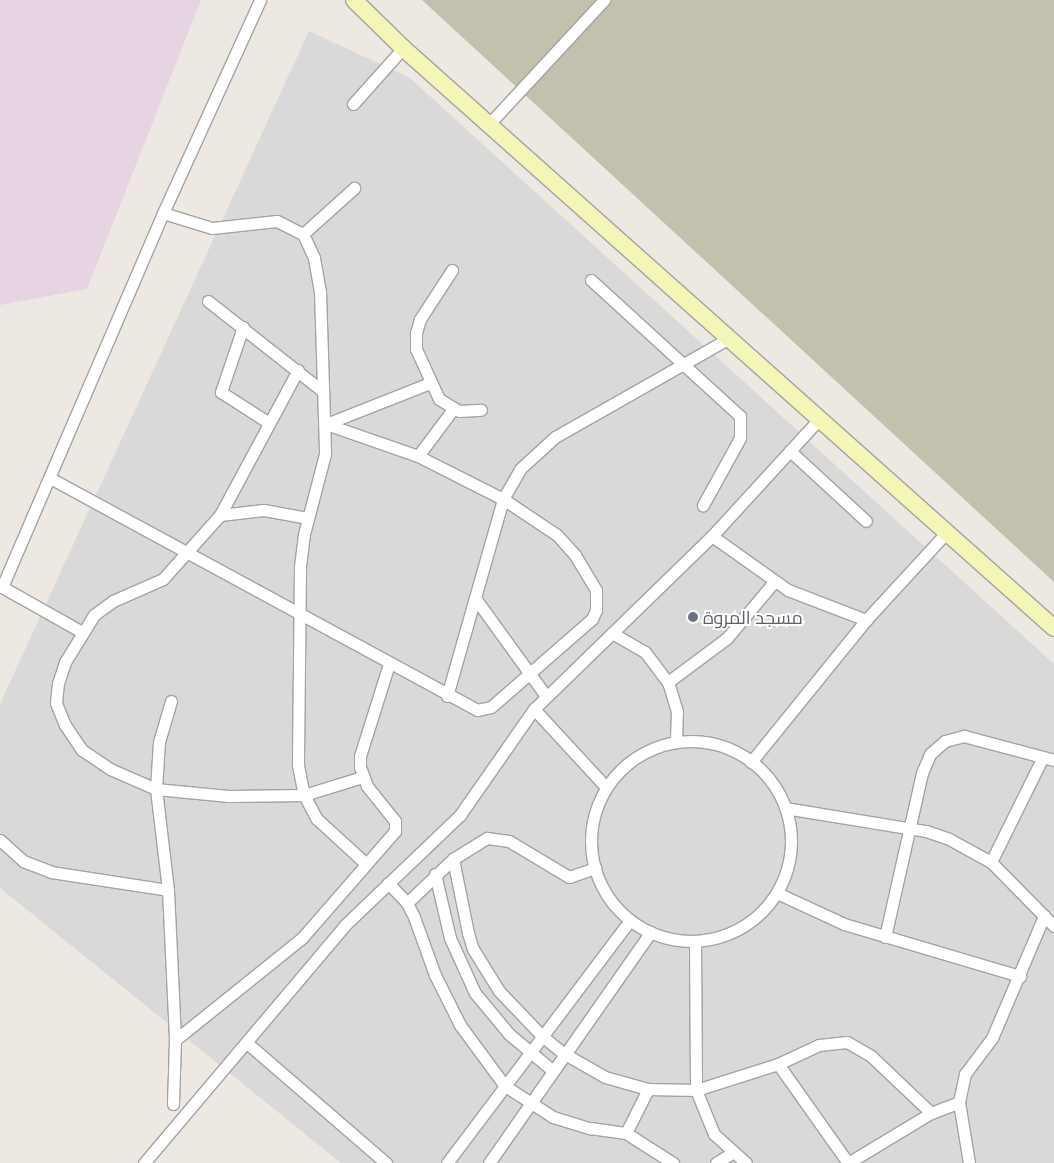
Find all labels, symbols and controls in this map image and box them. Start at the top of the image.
place label: مسجد المروة [703,606,803,628]
marker: مسجد المروة [687,611,699,623]

